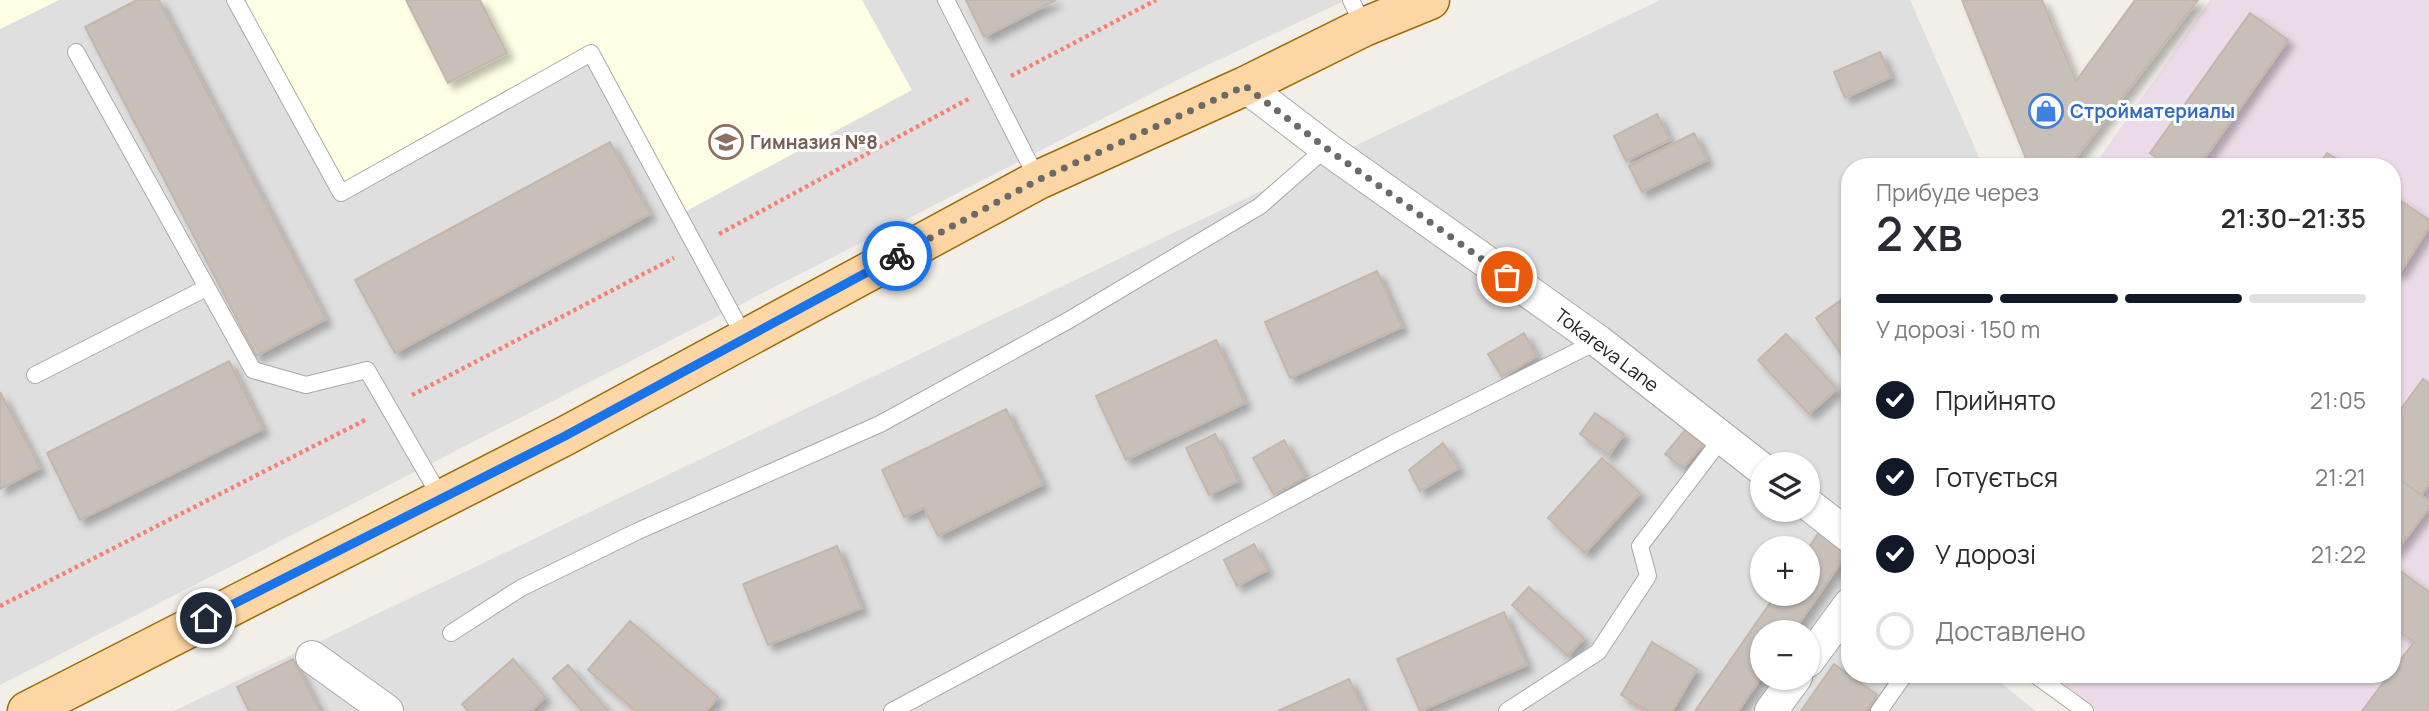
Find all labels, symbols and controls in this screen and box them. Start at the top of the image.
shop icon: Стройматериалы [2027,92,2065,130]
place label: Стройматериалы [2070,98,2235,124]
school or university icon: Гимназия №8 [707,123,745,161]
place label: Гимназия №8 [750,129,878,155]
text: Прибуде через [1876,176,2039,208]
text: 21:30–21:35 [2221,200,2366,236]
text: 2 хв [1876,202,1963,265]
courier [862,221,932,291]
icon: bike [878,237,916,275]
pin [1477,247,1537,307]
icon: bag [1488,258,1526,296]
street label: Tokareva Lane [1549,302,1665,398]
text: У дорозі · 150 m [1876,313,2040,345]
icon: check [1876,381,1914,419]
text: Прийнято [1935,382,2056,418]
text: 21:05 [2310,384,2366,416]
map controls [1750,452,1820,690]
button: layers [1750,452,1820,522]
icon: check [1876,458,1914,496]
text: Готується [1935,459,2058,495]
text: 21:21 [2315,461,2366,493]
icon: check [1876,535,1914,573]
button: + [1750,536,1820,606]
text: У дорозі [1935,536,2036,572]
text: 21:22 [2311,538,2366,570]
pin [176,588,236,648]
icon: home [187,599,225,637]
text: Доставлено [1935,613,2086,649]
button: − [1750,620,1820,690]

